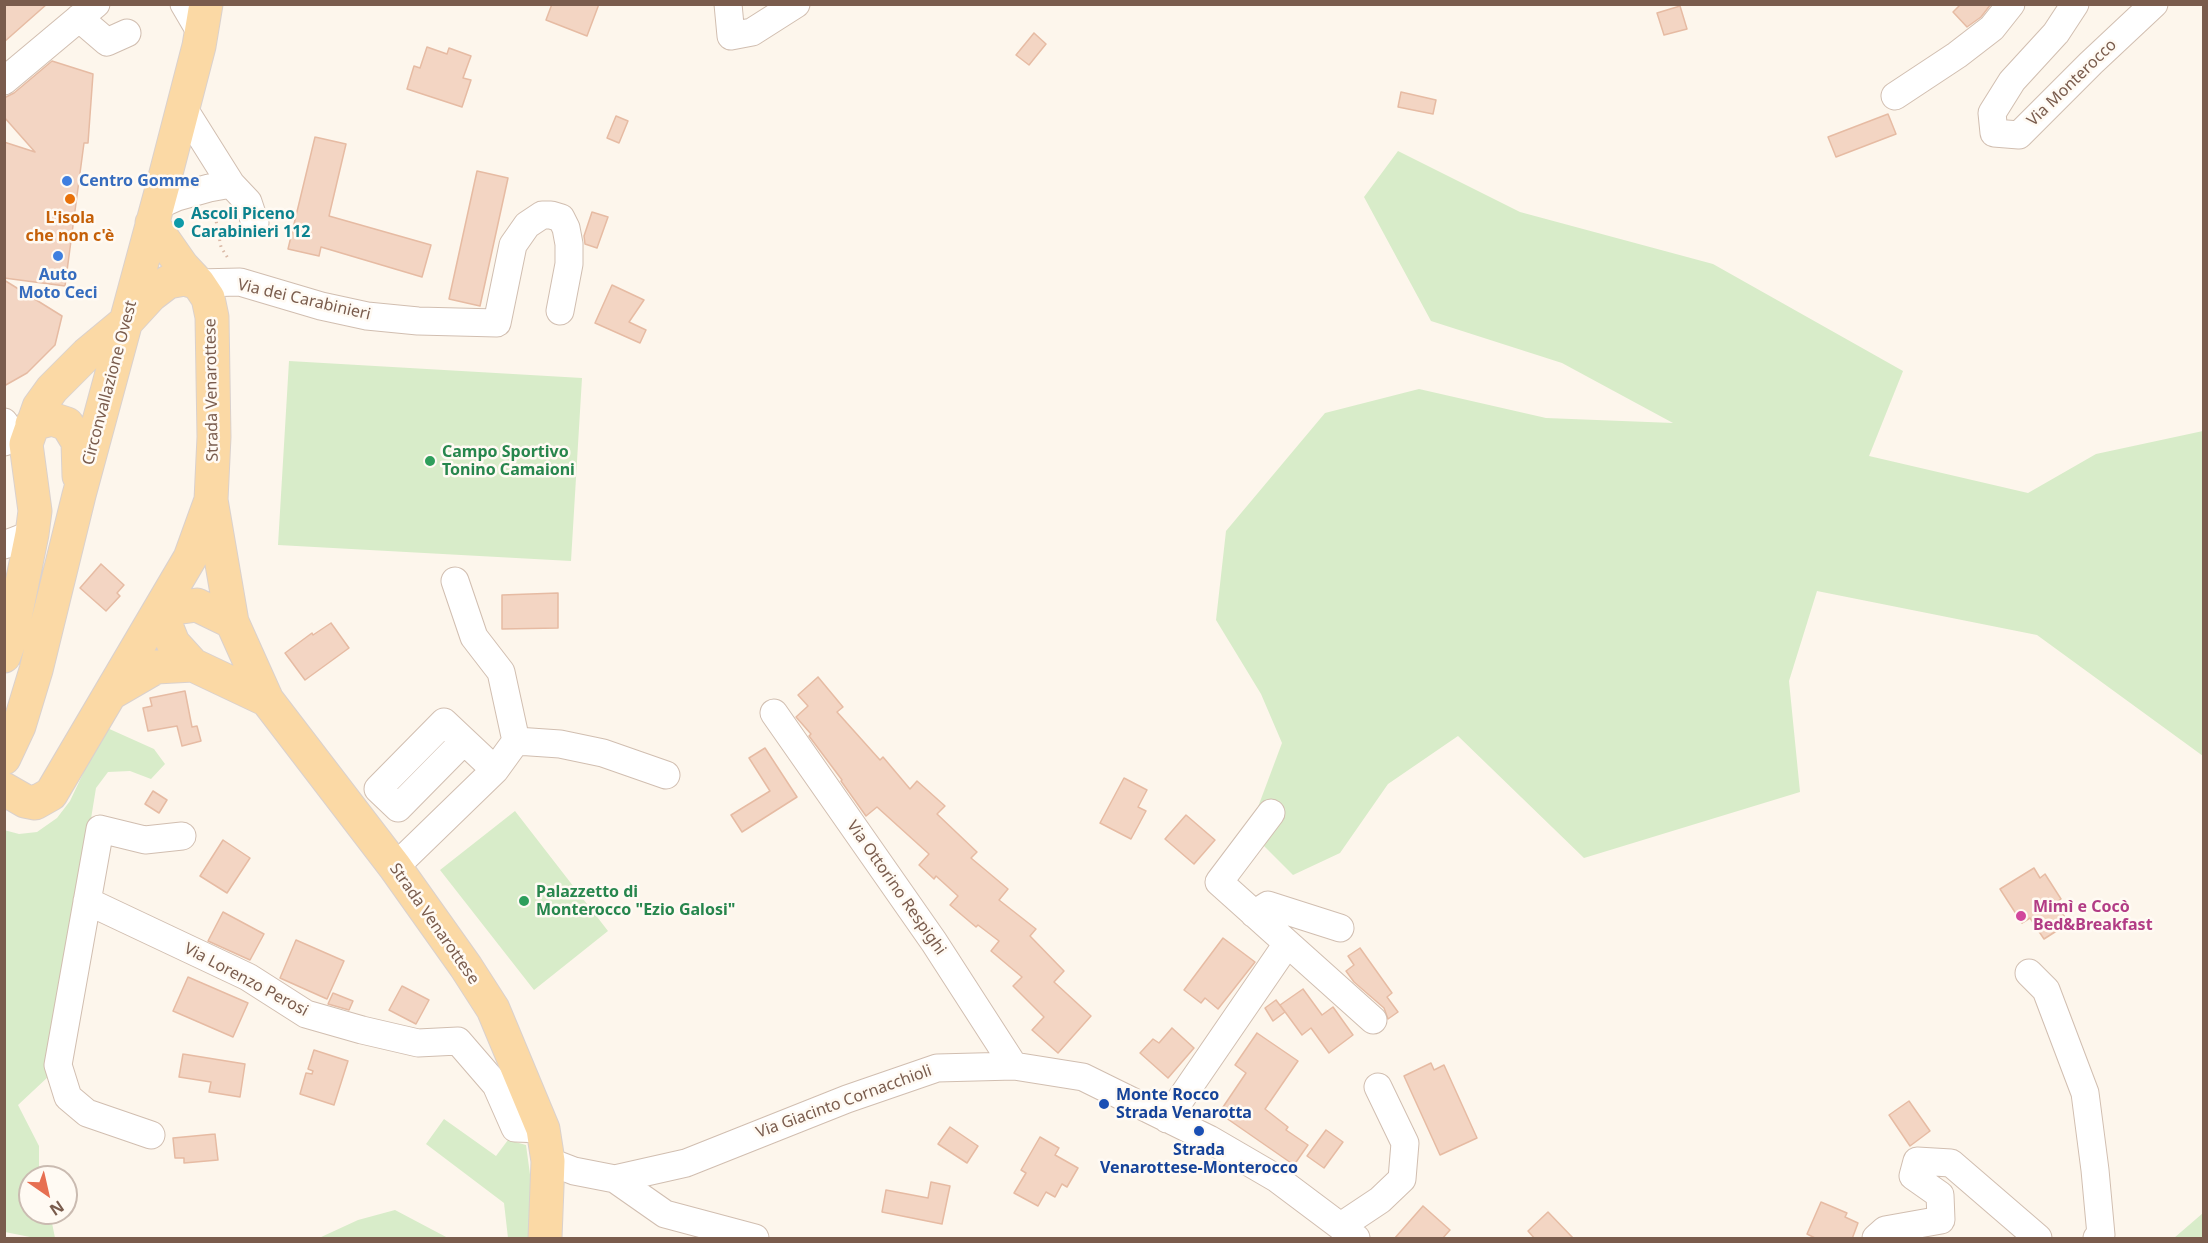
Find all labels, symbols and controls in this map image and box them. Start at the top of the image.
street label: Via Monterocco [2023,36,2121,130]
place label: Centro Gomme [79,171,199,191]
marker: Centro Gomme [60,174,74,188]
marker: L'isola che non c'è [63,192,77,206]
place label: Ascoli Piceno Carabinieri 112 [191,204,310,242]
place label: L'isola che non c'è [26,208,114,246]
marker: Ascoli Piceno Carabinieri 112 [172,216,186,230]
marker: Auto Moto Ceci [51,249,65,263]
place label: Auto Moto Ceci [18,265,98,303]
street label: Via dei Carabinieri [236,275,372,325]
street label: Circonvallazione Ovest [79,299,141,467]
street label: Strada Venarottese [201,318,223,462]
place label: Campo Sportivo Tonino Camaioni [442,442,575,480]
marker: Campo Sportivo Tonino Camaioni [423,454,437,468]
street label: Via Ottorino Respighi [842,817,950,959]
street label: Strada Venarottese [385,860,483,988]
place label: Palazzetto di Monterocco "Ezio Galosi" [536,882,735,920]
marker: Palazzetto di Monterocco "Ezio Galosi" [517,894,531,908]
place label: Mimì e Cocò Bed&Breakfast [2033,897,2153,935]
marker: Mimì e Cocò Bed&Breakfast [2014,909,2028,923]
street label: Via Lorenzo Perosi [181,939,311,1021]
street label: Via Giacinto Cornacchioli [754,1061,934,1143]
place label: Monte Rocco Strada Venarotta [1116,1085,1252,1123]
marker: Monte Rocco Strada Venarotta [1097,1097,1111,1111]
marker: Strada Venarottese-Monterocco [1192,1124,1206,1138]
place label: Strada Venarottese-Monterocco [1100,1140,1298,1178]
north arrow [18,1165,78,1225]
text: N [45,1196,68,1221]

